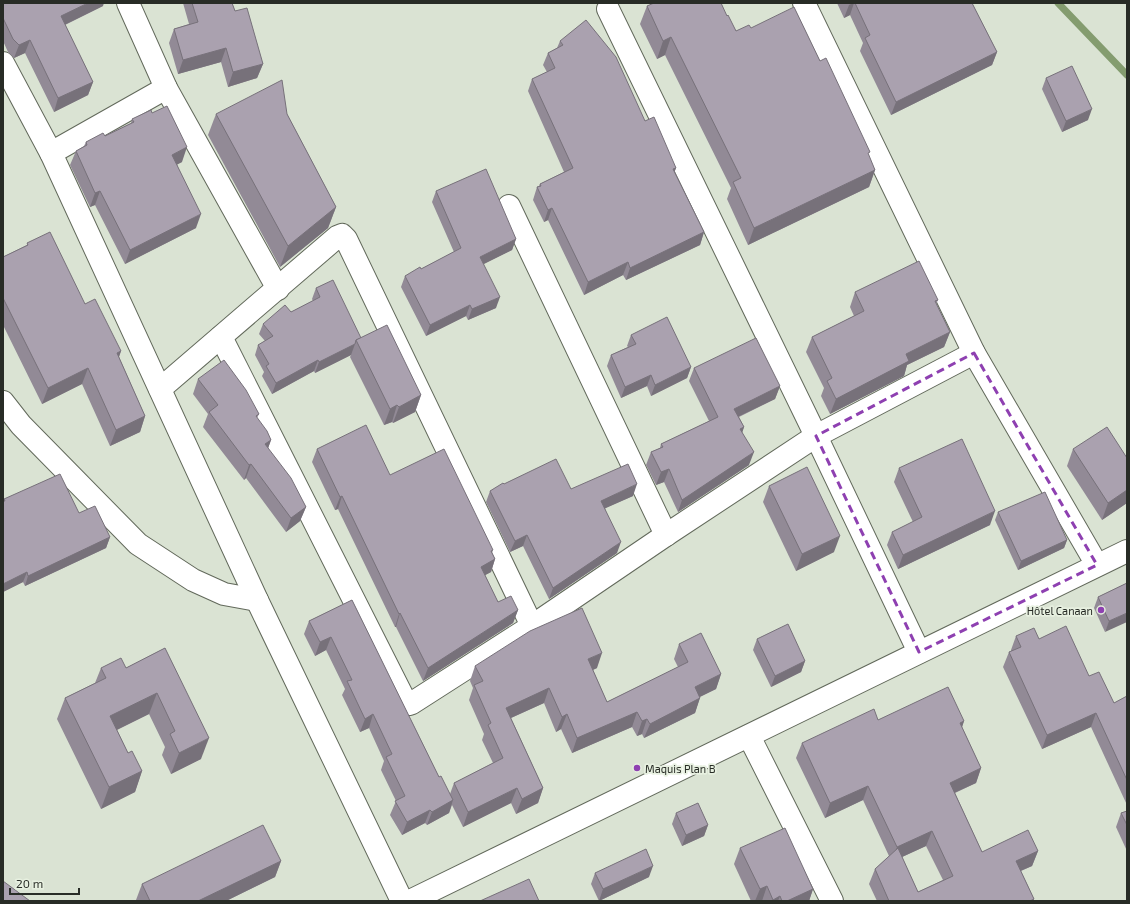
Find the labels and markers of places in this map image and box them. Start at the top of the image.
place label: Hôtel Canaan [1027,604,1093,617]
marker: Hôtel Canaan [1096,605,1106,615]
place label: Maquis Plan B [645,762,716,775]
marker: Maquis Plan B [632,763,642,773]

